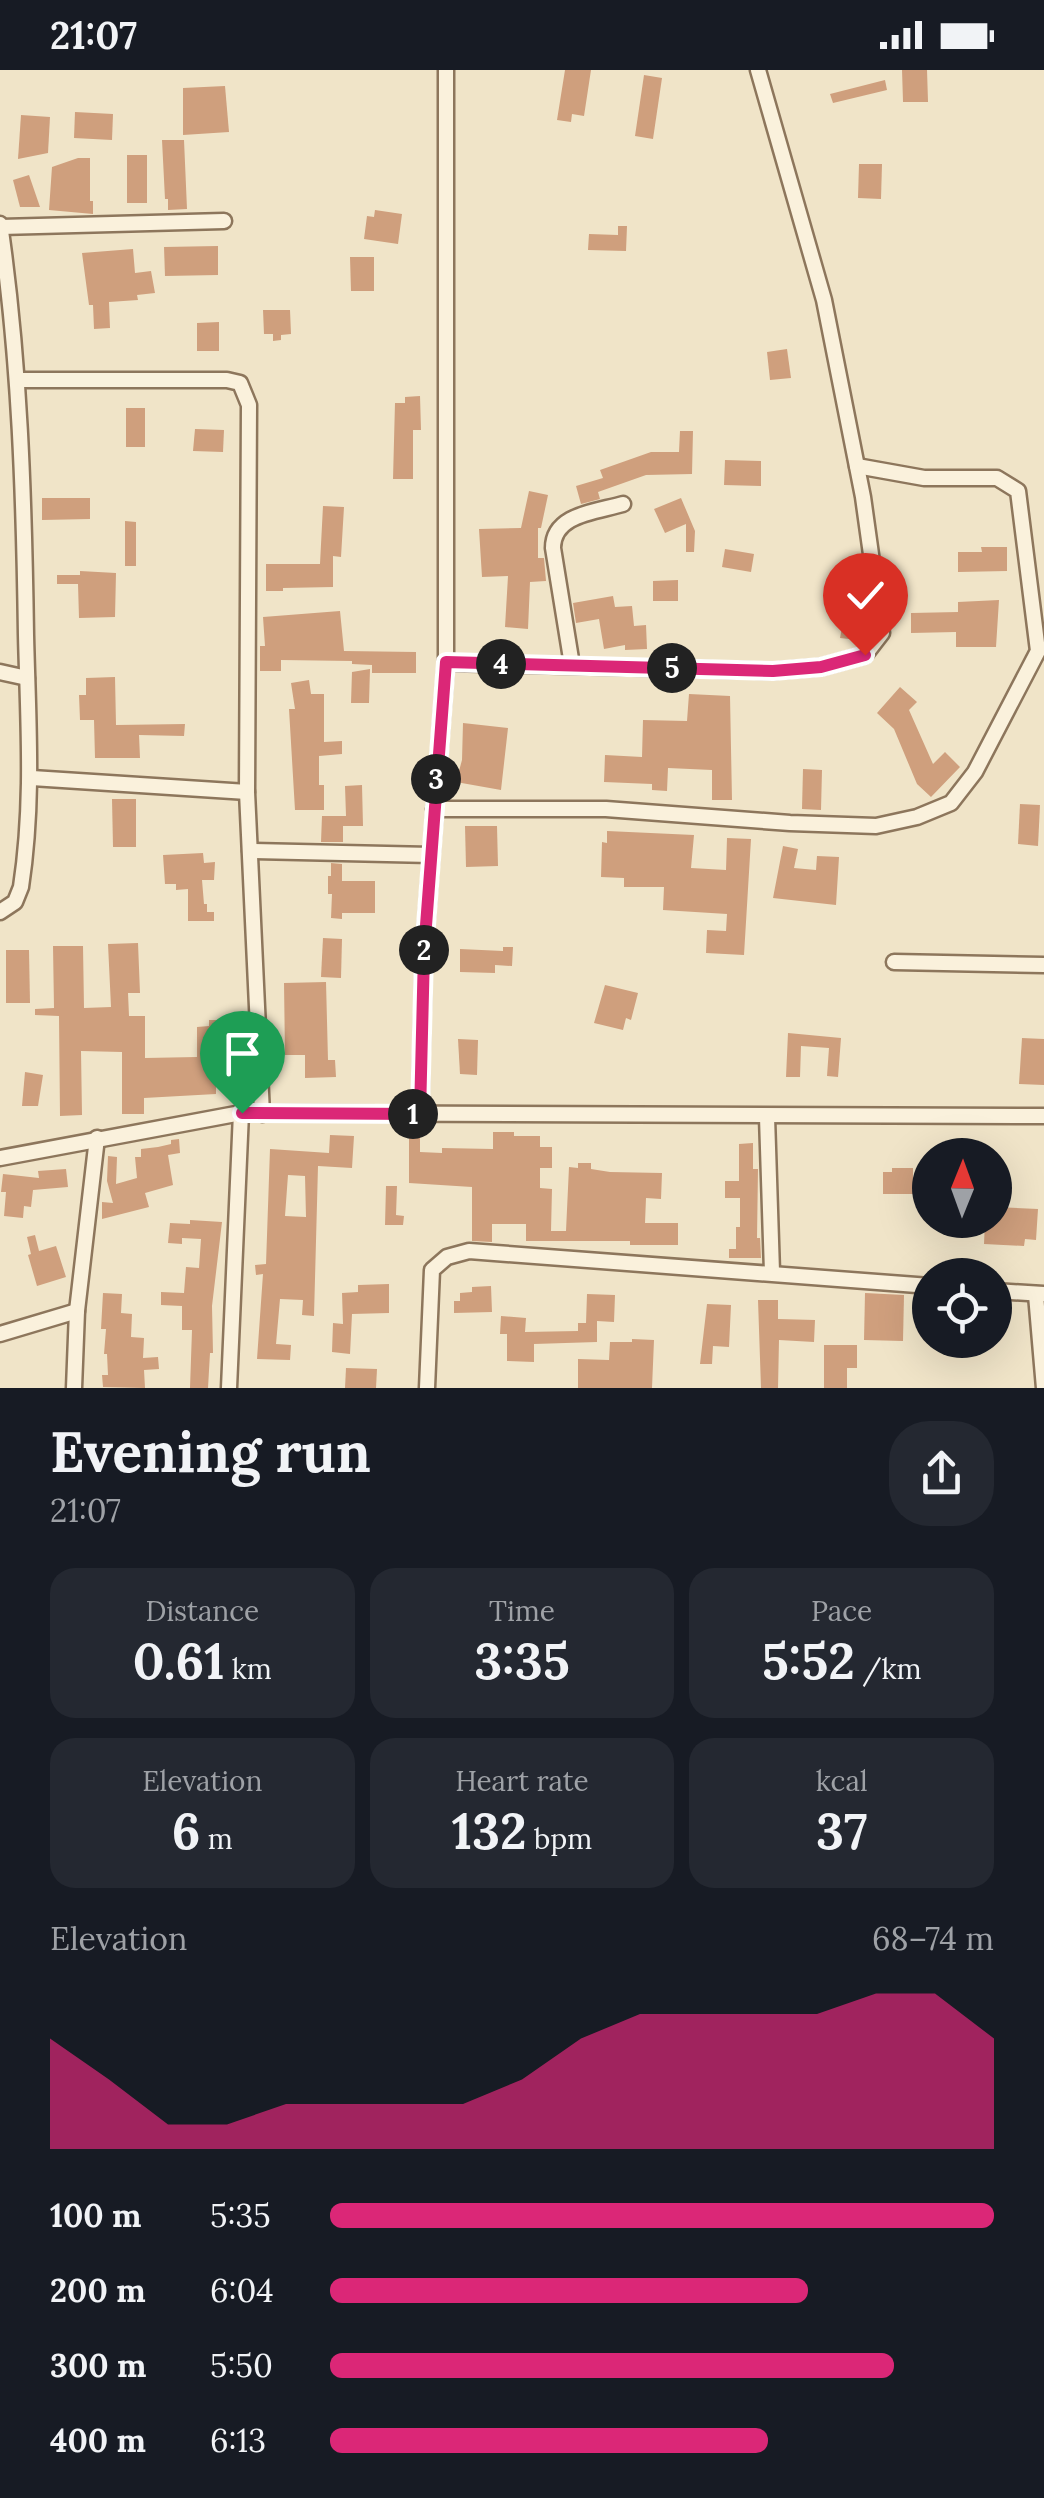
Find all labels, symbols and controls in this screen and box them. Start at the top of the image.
text: 21:07 [50,11,137,59]
pin [823,553,908,656]
icon: check [838,568,893,623]
pin: 4 [476,639,526,689]
pin: 5 [647,643,697,693]
text: 4 [493,646,509,682]
text: 5 [664,650,680,686]
pin: 3 [411,754,461,804]
text: 3 [428,761,444,797]
pin: 2 [399,925,449,975]
text: 2 [417,932,431,968]
pin [200,1011,285,1114]
icon: arrive [215,1026,270,1081]
pin: 1 [388,1089,438,1139]
text: 1 [407,1096,419,1132]
north arrow [912,1138,1012,1238]
map controls [912,1138,1012,1358]
button: locate [912,1258,1012,1358]
text: Evening run [50,1417,371,1487]
button: share [889,1421,994,1526]
text: 21:07 [50,1490,121,1531]
text: Distance [145,1593,259,1629]
text: Time [489,1593,555,1629]
text: Pace [811,1593,872,1629]
text: 0.61 [133,1629,224,1693]
text: 3:35 [474,1629,570,1693]
text: 5:52 [762,1629,855,1693]
text: km [224,1651,272,1687]
text: /km [855,1651,922,1687]
text: Elevation [142,1763,262,1799]
text: Heart rate [455,1763,589,1799]
text: kcal [816,1763,868,1799]
text: 6 [172,1799,201,1863]
text: 132 [452,1799,527,1863]
text: 37 [816,1799,867,1863]
text: m [201,1821,233,1857]
text: bpm [527,1821,592,1857]
text: Elevation [50,1918,187,1959]
text: 68–74 m [872,1918,994,1959]
text: 100 m [50,2195,142,2236]
text: 5:35 [210,2195,271,2236]
text: 200 m [50,2270,146,2311]
text: 6:04 [210,2270,274,2311]
text: 300 m [50,2345,146,2386]
text: 5:50 [210,2345,273,2386]
text: 400 m [50,2420,146,2461]
text: 6:13 [210,2420,266,2461]

